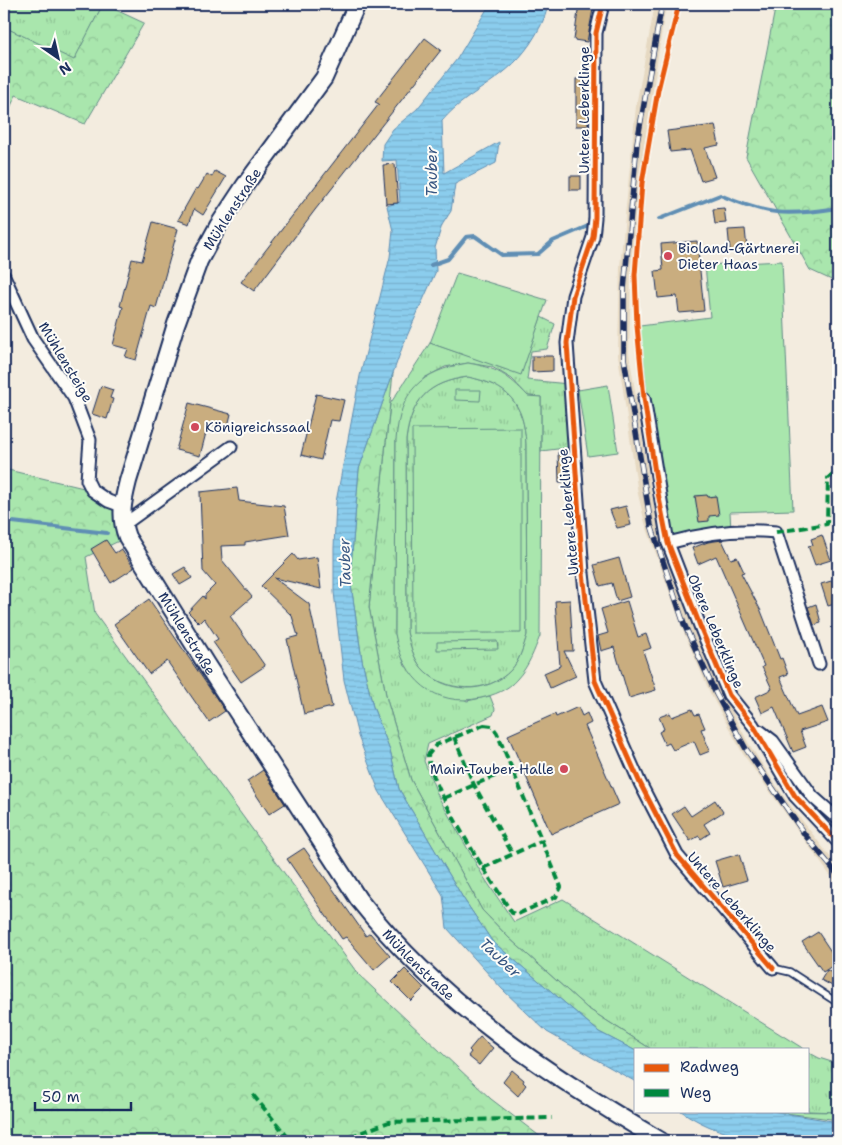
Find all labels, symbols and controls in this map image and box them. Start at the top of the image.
north arrow [32,32,82,82]
street label: Untere Leberklinge [575,46,593,174]
text: N [56,58,75,79]
water label: Tauber [422,146,442,197]
street label: Mühlenstraße [199,164,265,254]
place label: Bioland-Gärtnerei Dieter Haas [678,239,799,273]
marker: Bioland-Gärtnerei Dieter Haas [662,250,674,262]
street label: Mühlensteige [35,319,97,406]
place label: Königreichssaal [205,418,311,436]
marker: Königreichssaal [189,421,201,433]
street label: Untere Leberklinge [553,448,583,576]
water label: Tauber [334,537,356,588]
street label: Obere Leberklinge [684,571,748,691]
street label: Mühlenstraße [154,589,220,679]
place label: Main-Tauber-Halle [430,760,554,778]
marker: Main-Tauber-Halle [558,763,570,775]
street label: Untere Leberklinge [683,848,781,956]
street label: Mühlenstraße [378,925,458,1004]
water label: Tauber [475,934,526,983]
legend [634,1048,810,1112]
text: Radweg [680,1057,739,1077]
scale bar [35,1080,131,1112]
text: Weg [680,1083,711,1103]
text: 50 m [42,1087,80,1107]

